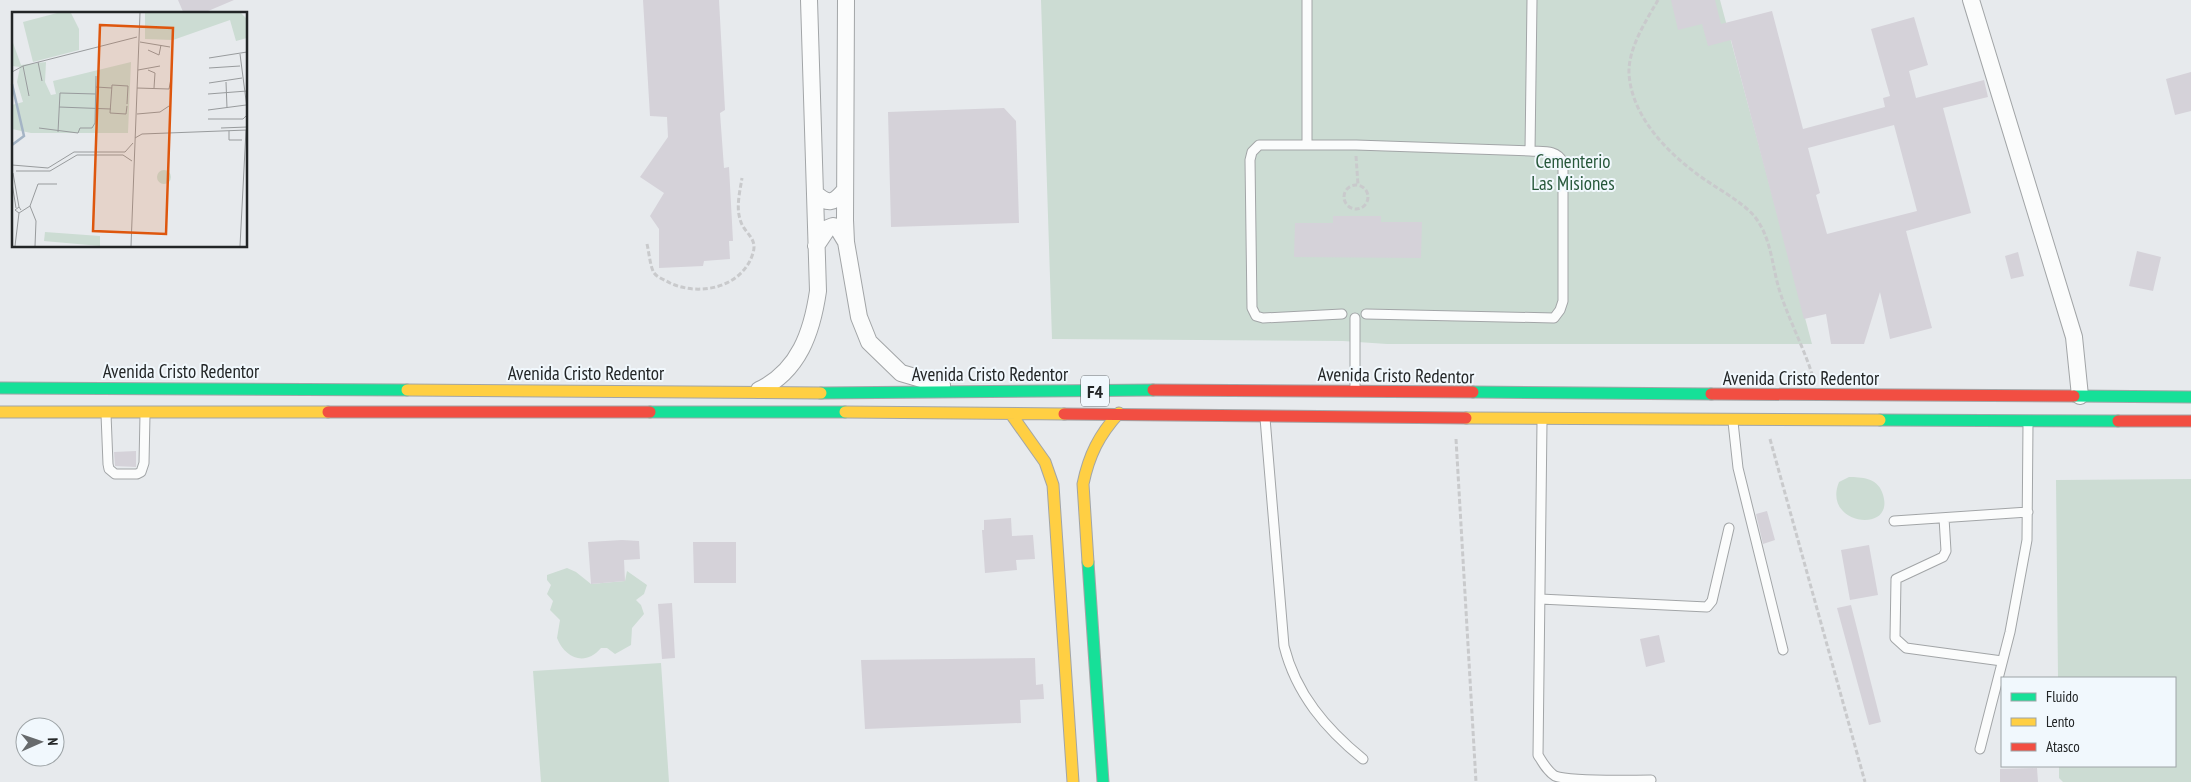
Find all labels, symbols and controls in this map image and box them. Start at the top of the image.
inset map [12,12,248,248]
park label: Cementerio Las Misiones [1531,149,1615,195]
street label: Avenida Cristo Redentor [103,359,260,383]
street label: Avenida Cristo Redentor [508,361,665,385]
street label: Avenida Cristo Redentor [912,362,1069,386]
street label: Avenida Cristo Redentor [1318,362,1475,388]
street label: Avenida Cristo Redentor [1723,366,1880,390]
road number: F4 [1081,376,1109,406]
legend [2001,677,2176,767]
text: Fluido [2046,687,2078,706]
text: Lento [2046,712,2075,731]
north arrow [15,717,65,767]
text: N [44,737,62,746]
text: Atasco [2046,737,2080,756]

